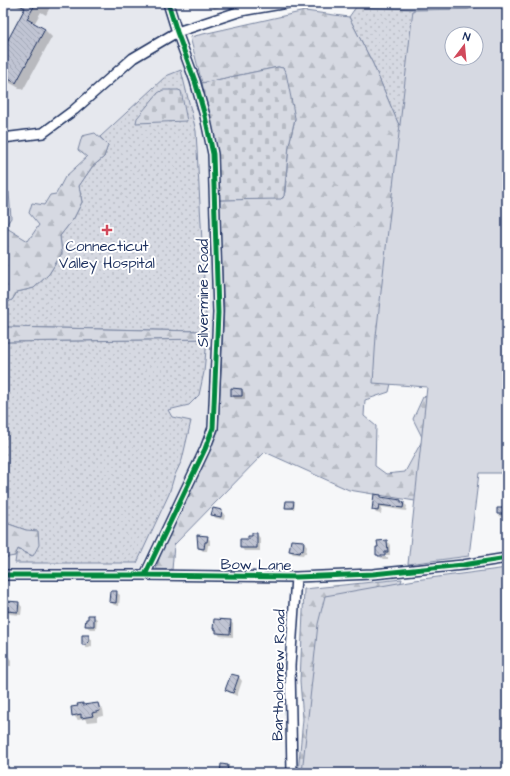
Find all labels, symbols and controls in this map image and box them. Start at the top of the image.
north arrow [444,26,484,66]
text: N [461,29,472,45]
marker: Connecticut Valley Hospital [101,224,113,236]
place label: Connecticut Valley Hospital [59,236,155,275]
street label: Silvermine Road [193,238,214,347]
street label: Bow Lane [220,554,292,576]
street label: Bartholomew Road [267,609,291,741]

